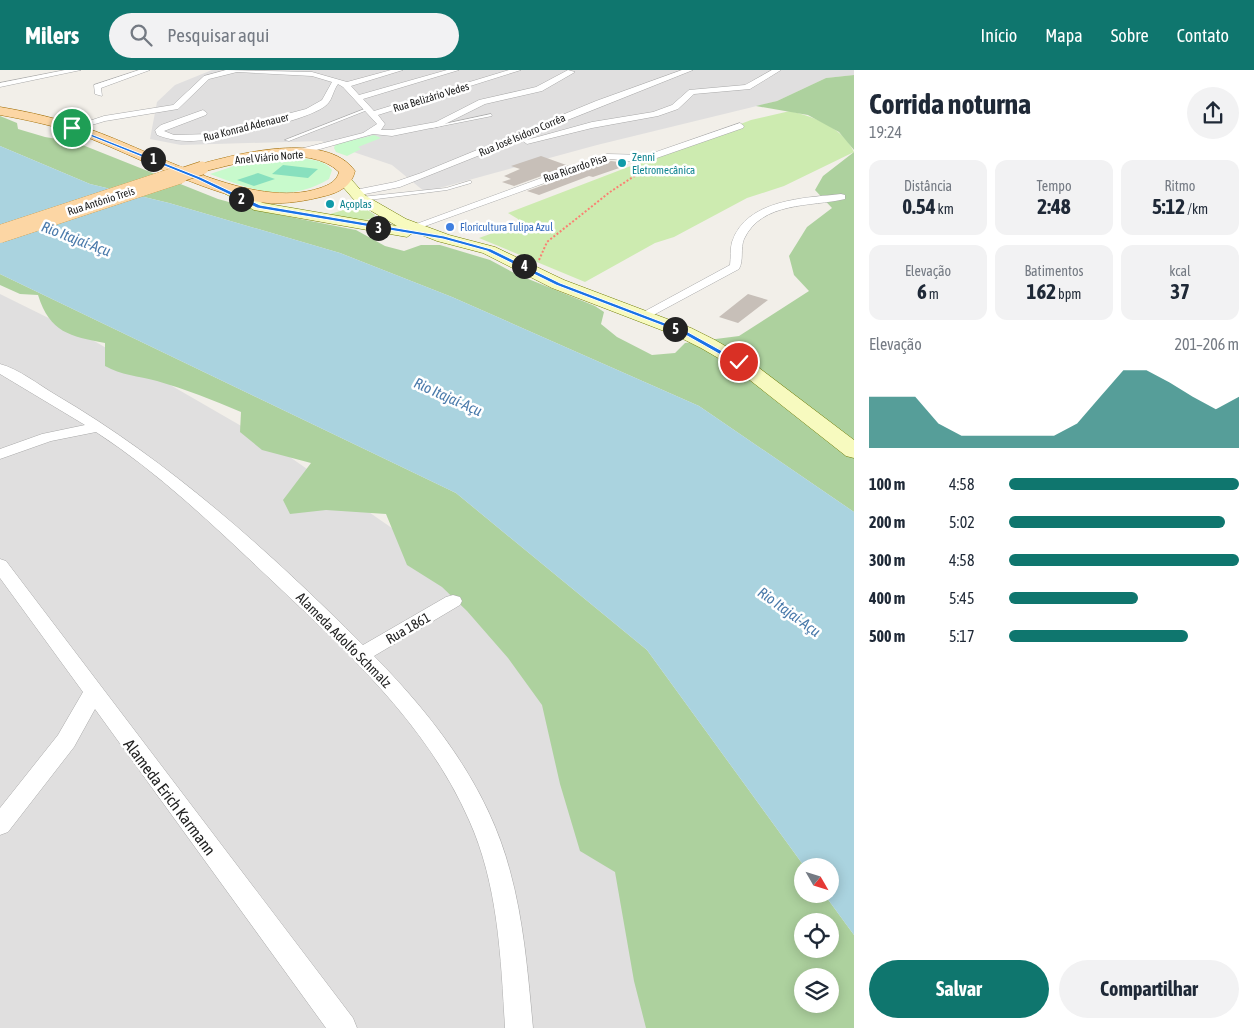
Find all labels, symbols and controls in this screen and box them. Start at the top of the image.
search box [109,13,459,58]
icon: search [127,21,155,49]
text: Milers [25,22,79,49]
text: Pesquisar aqui [167,24,269,46]
text: Início [981,25,1017,46]
text: Mapa [1045,25,1083,46]
text: Sobre [1111,25,1149,46]
text: Contato [1177,25,1229,46]
street label: Rua Belizário Vedes [392,80,470,114]
button: share [1187,87,1239,139]
text: Corrida noturna [869,88,1031,120]
pin [51,107,93,149]
street label: Rua Konrad Adenauer [202,110,291,143]
street label: Rua José Isidoro Corrêa [477,111,567,159]
icon: arrive [58,114,86,142]
text: 19:24 [869,123,902,141]
pin: 1 [140,146,166,172]
street label: Anel Viário Norte [234,148,304,166]
text: 1 [150,151,157,167]
place label: Zenni Eletromecânica [632,151,695,176]
street label: Rua Ricardo Pisa [542,152,608,184]
marker: Zenni Eletromecânica [616,157,628,169]
text: Distância [904,178,952,194]
text: Tempo [1037,178,1071,194]
text: Ritmo [1165,178,1195,194]
street label: Rua Antônio Treis [66,184,136,217]
pin: 2 [228,186,254,212]
text: 2 [238,191,245,207]
text: 0.54 [902,194,936,218]
text: 2:48 [1037,194,1071,218]
text: 5:12 [1152,194,1185,218]
marker: Açoplas [324,198,336,210]
place label: Açoplas [340,198,372,210]
text: km [936,201,954,217]
text: /km [1185,201,1208,217]
pin: 3 [366,216,390,240]
water label: Rio Itajaí-Açu [39,218,113,260]
text: 3 [375,220,382,236]
marker: Floricultura Tulipa Azul [444,221,456,233]
place label: Floricultura Tulipa Azul [460,221,553,233]
pin: 4 [512,254,536,278]
text: 4 [521,258,528,274]
text: Elevação [905,263,951,279]
text: Batimentos [1024,263,1084,279]
text: kcal [1169,263,1191,279]
text: 6 [917,279,927,303]
text: 162 [1027,279,1056,303]
text: 37 [1170,279,1190,303]
text: m [927,286,939,302]
text: bpm [1056,286,1081,302]
pin: 5 [662,316,688,342]
text: 5 [672,321,679,337]
text: Elevação [869,335,922,353]
text: 201–206 m [1175,335,1239,353]
pin [718,341,760,383]
icon: check [725,348,753,376]
water label: Rio Itajaí-Açu [411,374,485,419]
text: 100 m [869,475,905,493]
text: 4:58 [949,475,974,493]
text: 200 m [869,513,905,531]
text: 5:02 [949,513,975,531]
text: 300 m [869,551,905,569]
text: 4:58 [949,551,974,569]
water label: Rio Itajaí-Açu [755,583,824,640]
street label: Alameda Adolfo Schmalz [293,589,395,691]
text: 400 m [869,589,905,607]
text: 5:45 [949,589,974,607]
street label: Rua 1861 [383,609,433,647]
text: 500 m [869,627,905,645]
text: 5:17 [949,627,974,645]
street label: Alameda Erich Karmann [120,735,220,859]
north arrow [794,858,839,902]
map controls [794,858,839,1013]
button: locate [794,913,839,958]
button: Salvar [869,960,1049,1018]
button: Compartilhar [1059,960,1239,1018]
button: layers [794,968,839,1013]

